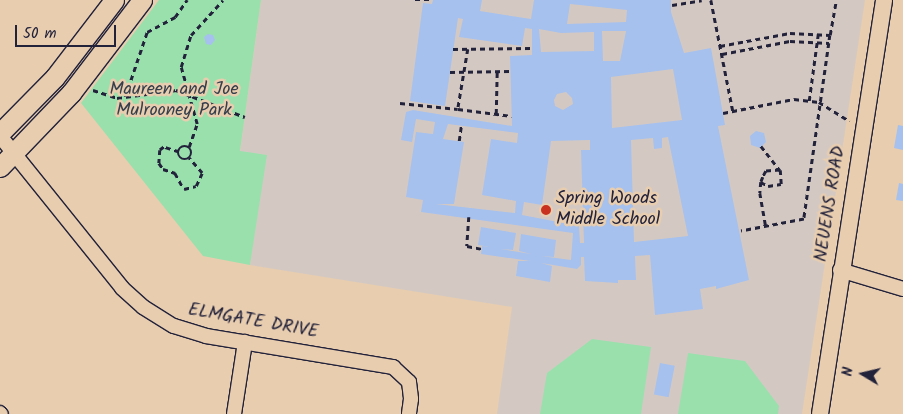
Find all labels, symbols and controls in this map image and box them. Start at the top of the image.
scale bar [18,15,119,47]
text: 50 m [23,22,57,46]
park label: Maureen and Joe Mulrooney Park [109,80,239,122]
street label: NEUENS ROAD [811,144,851,264]
place label: Spring Woods Middle School [556,189,660,232]
marker: Spring Woods Middle School [540,204,552,216]
street label: ELMGATE DRIVE [186,300,320,344]
north arrow [838,349,888,399]
text: N [837,366,860,378]

